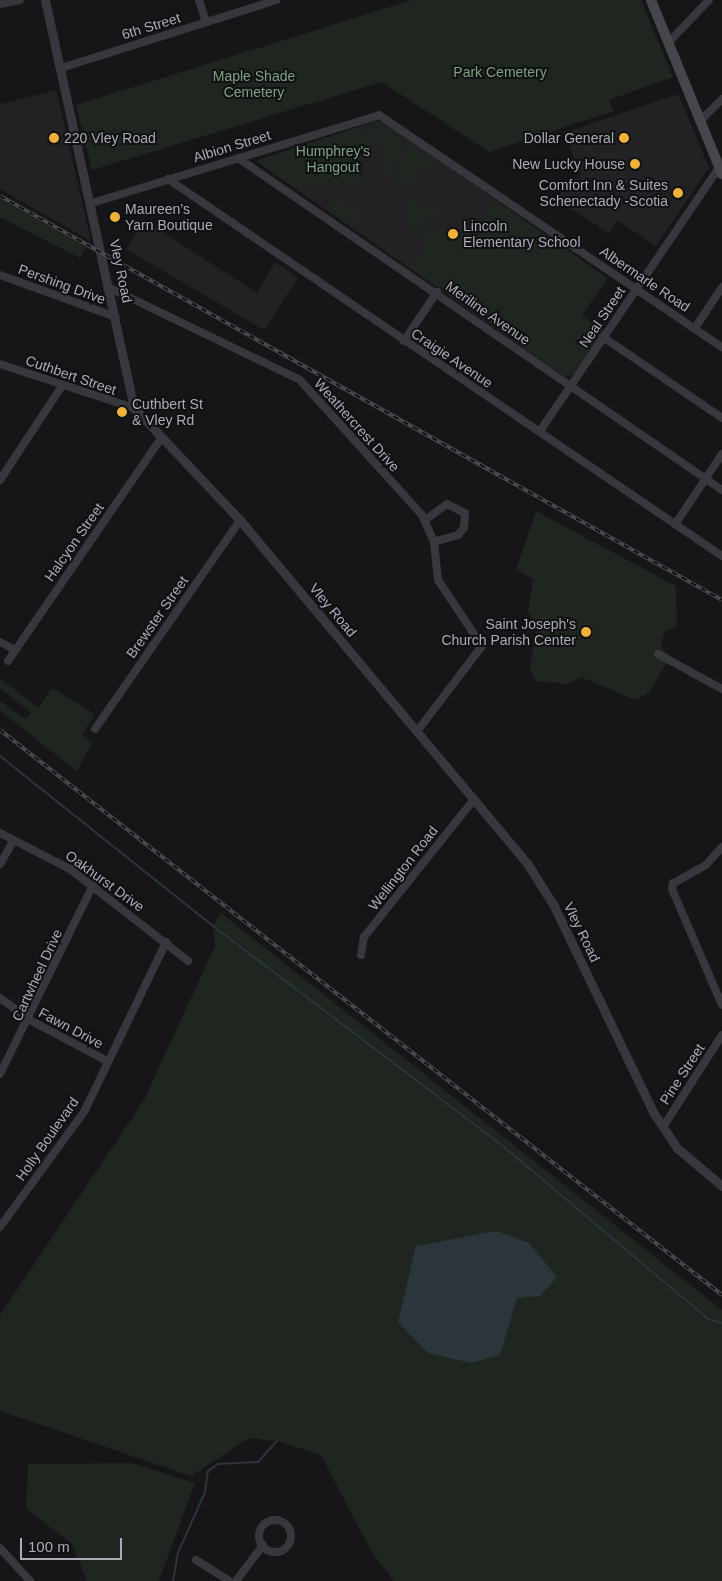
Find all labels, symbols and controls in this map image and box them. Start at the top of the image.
street label: 6th Street [120,9,182,43]
park label: Park Cemetery [453,64,547,80]
park label: Maple Shade Cemetery [213,68,295,100]
street label: Albion Street [191,126,273,166]
place label: 220 Vley Road [64,130,156,146]
place label: Dollar General [524,130,614,146]
marker: 220 Vley Road [48,132,60,144]
marker: Dollar General [618,132,630,144]
park label: Humphrey's Hangout [296,143,370,176]
place label: New Lucky House [512,156,625,172]
marker: New Lucky House [629,158,641,170]
place label: Comfort Inn & Suites Schenectady -Scotia [539,177,668,210]
marker: Comfort Inn & Suites Schenectady -Scotia [672,187,684,199]
place label: Maureen’s Yarn Boutique [125,201,213,233]
marker: Maureen’s Yarn Boutique [109,211,121,223]
place label: Lincoln Elementary School [463,218,581,250]
marker: Lincoln Elementary School [447,228,459,240]
street label: Vley Road [106,238,136,304]
street label: Albermarle Road [597,243,693,315]
street label: Pershing Drive [16,260,108,308]
street label: Meriline Avenue [442,277,534,349]
street label: Neal Street [575,283,629,351]
street label: Craigie Avenue [408,324,496,392]
street label: Cuthbert Street [23,352,119,398]
street label: Weathercrest Drive [311,375,403,475]
place label: Cuthbert St & Vley Rd [132,396,203,428]
marker: Cuthbert St & Vley Rd [116,406,128,418]
street label: Halcyon Street [41,500,107,584]
street label: Brewster Street [122,573,192,661]
street label: Vley Road [306,580,360,640]
place label: Saint Joseph's Church Parish Center [441,616,576,648]
marker: Saint Joseph's Church Parish Center [580,626,592,638]
street label: Wellington Road [365,822,441,914]
street label: Oakhurst Drive [62,847,148,915]
street label: Vley Road [560,899,604,965]
street label: Cartwheel Drive [8,926,66,1024]
street label: Fawn Drive [36,1004,106,1052]
street label: Pine Street [656,1040,708,1108]
street label: Holly Boulevard [12,1094,82,1184]
scale bar [22,1528,125,1560]
text: 100 m [28,1538,70,1555]

